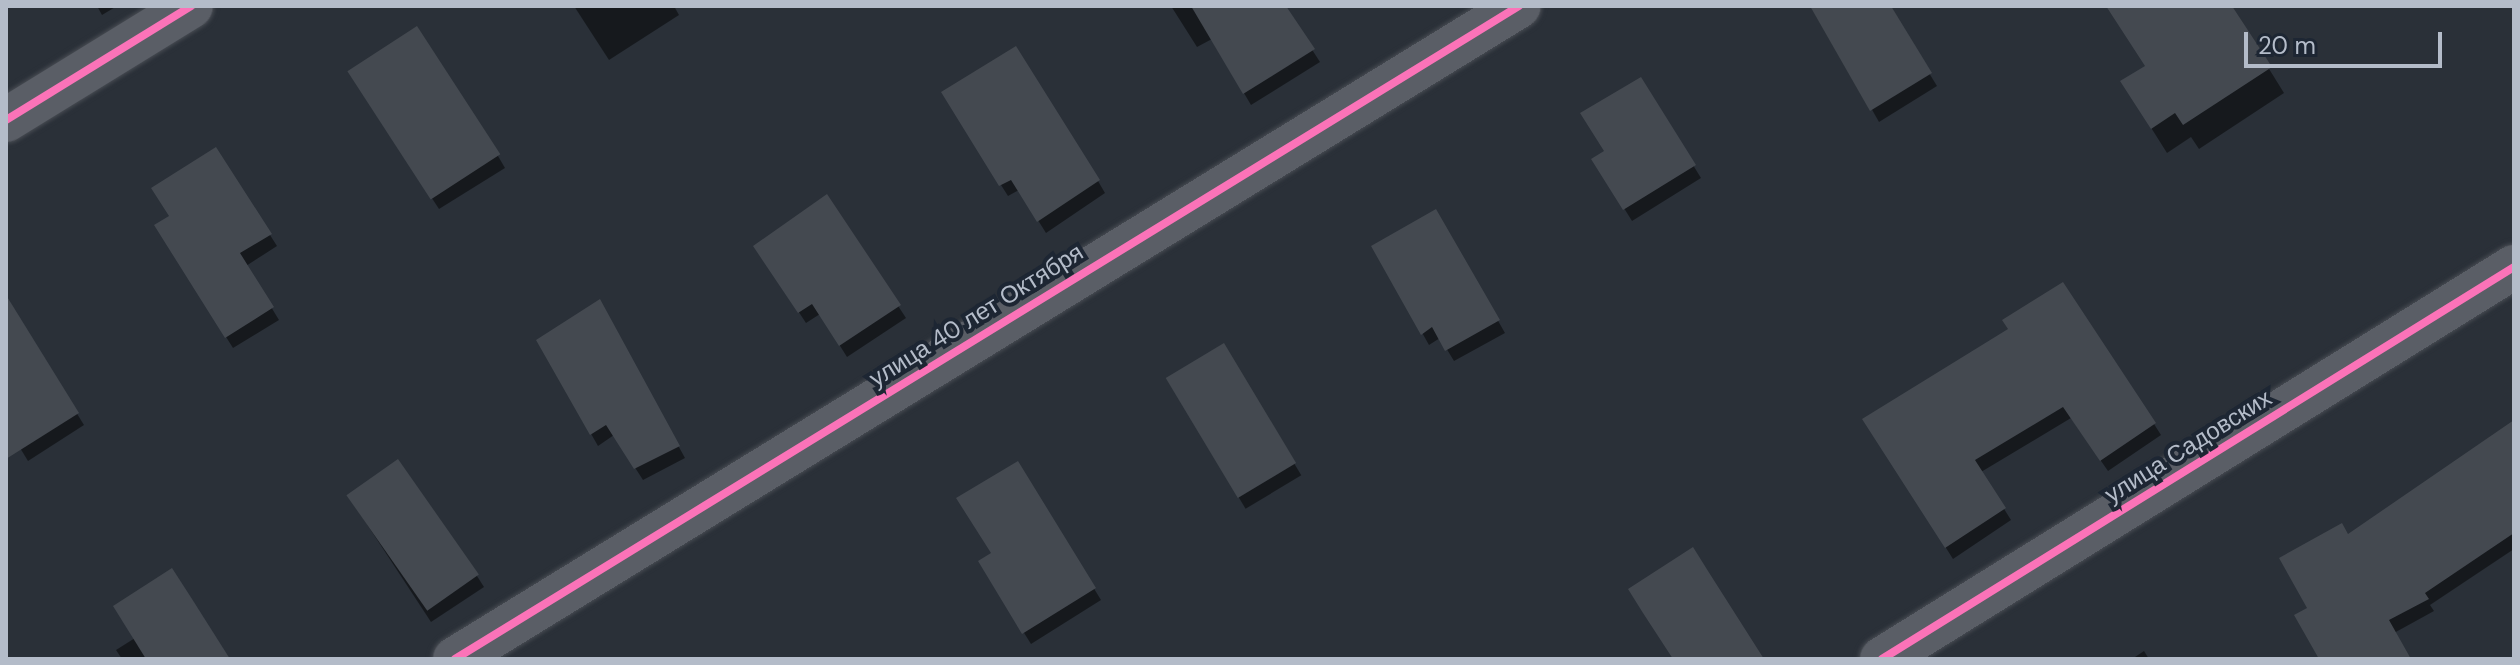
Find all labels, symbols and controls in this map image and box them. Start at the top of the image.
scale bar [2248,16,2446,66]
text: 20 m [2258,30,2316,61]
street label: улица 40 лет Октября [864,237,1088,393]
street label: улица Садовских [2099,383,2277,509]

